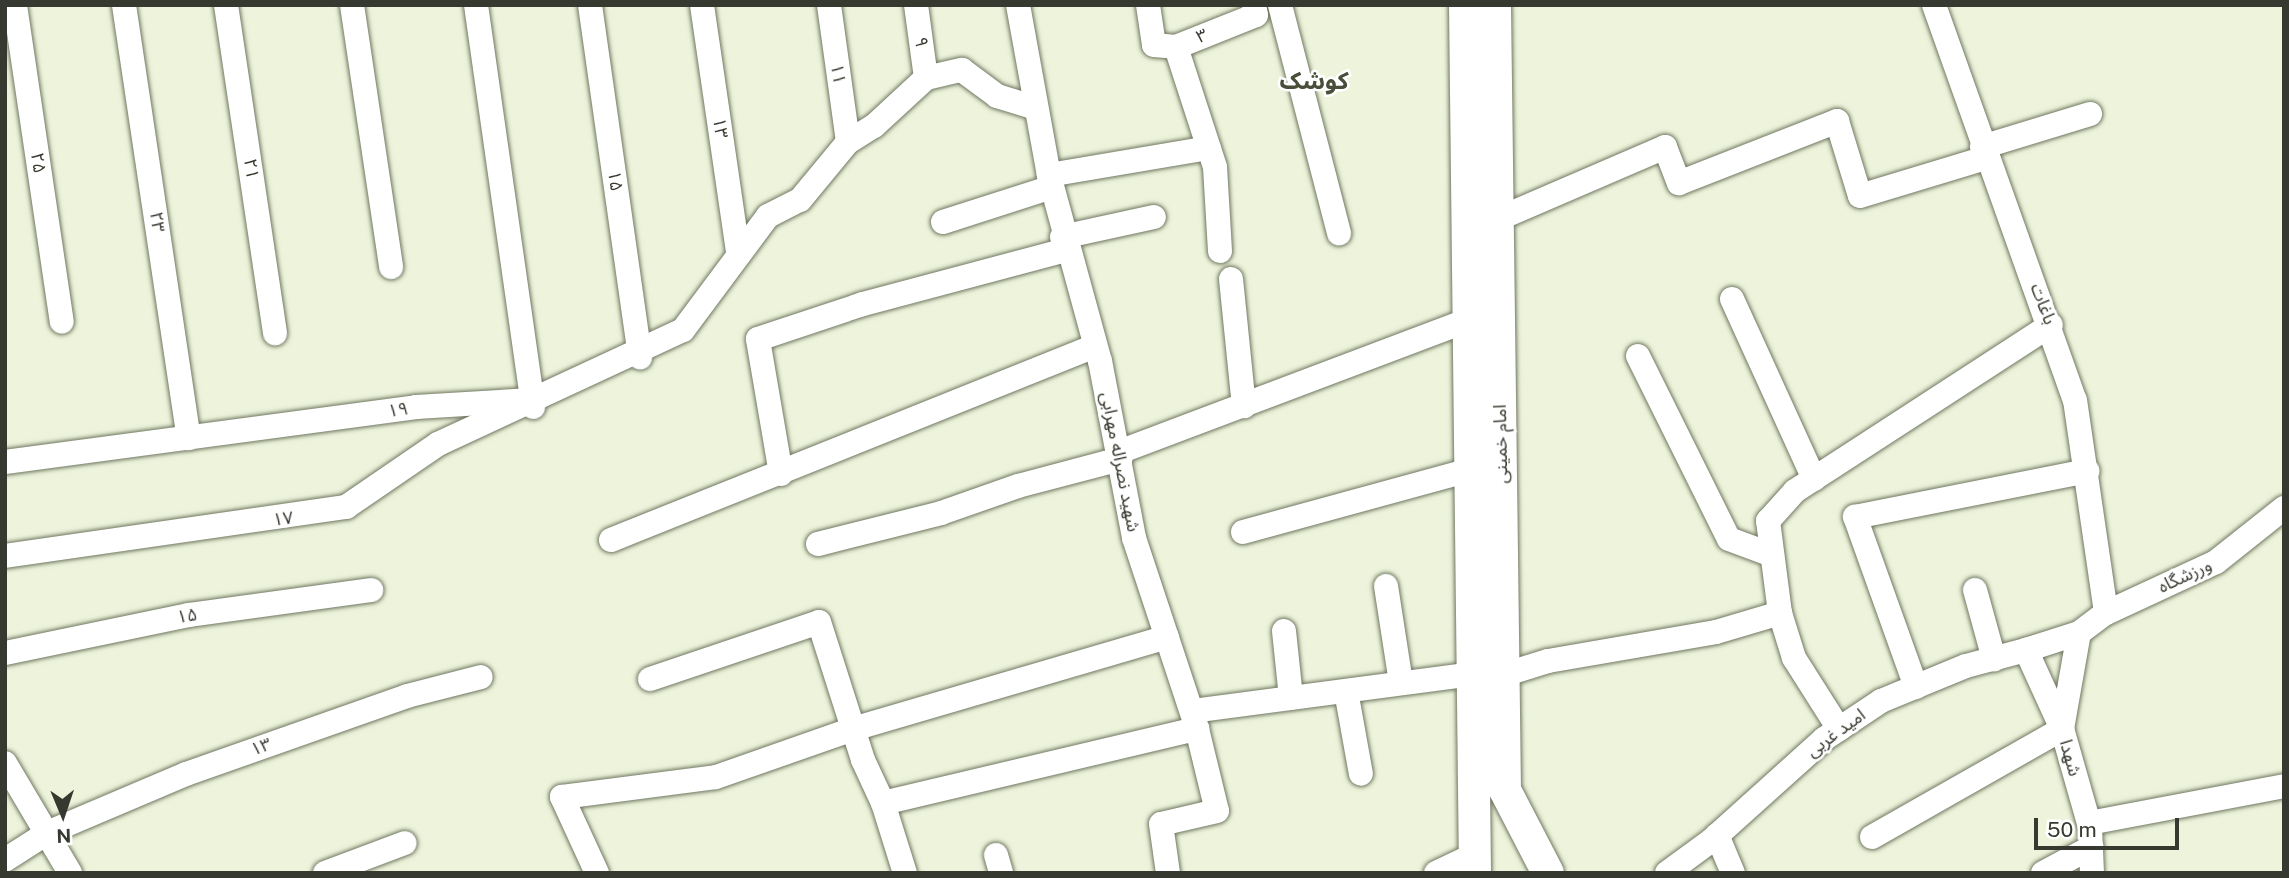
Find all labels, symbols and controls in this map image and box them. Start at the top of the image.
street label: ۳ [1193,24,1211,48]
street label: ۹ [910,35,932,49]
street label: ۱۱ [826,62,850,86]
district label: کوشک [1279,67,1349,95]
street label: ۱۳ [708,116,732,140]
street label: ۲۵ [26,151,50,175]
street label: ۲۱ [239,157,263,181]
street label: ۱۵ [603,169,627,193]
street label: ۲۳ [145,210,169,234]
street label: باغات [2025,280,2061,328]
street label: شهید نصراله مهرابی [1096,390,1144,534]
street label: ۱۹ [386,398,410,422]
street label: امام خمینی [1490,404,1512,484]
street label: ۱۷ [271,507,295,531]
street label: ورزشگاه [2155,554,2215,598]
street label: ۱۵ [175,604,199,628]
street label: امید غربی [1802,704,1870,762]
street label: ۱۳ [248,733,274,761]
street label: شهدا [2055,737,2085,779]
north arrow [28,780,98,850]
scale bar [2037,804,2182,848]
text: 50 m [2047,817,2097,842]
text: N [56,825,72,847]

